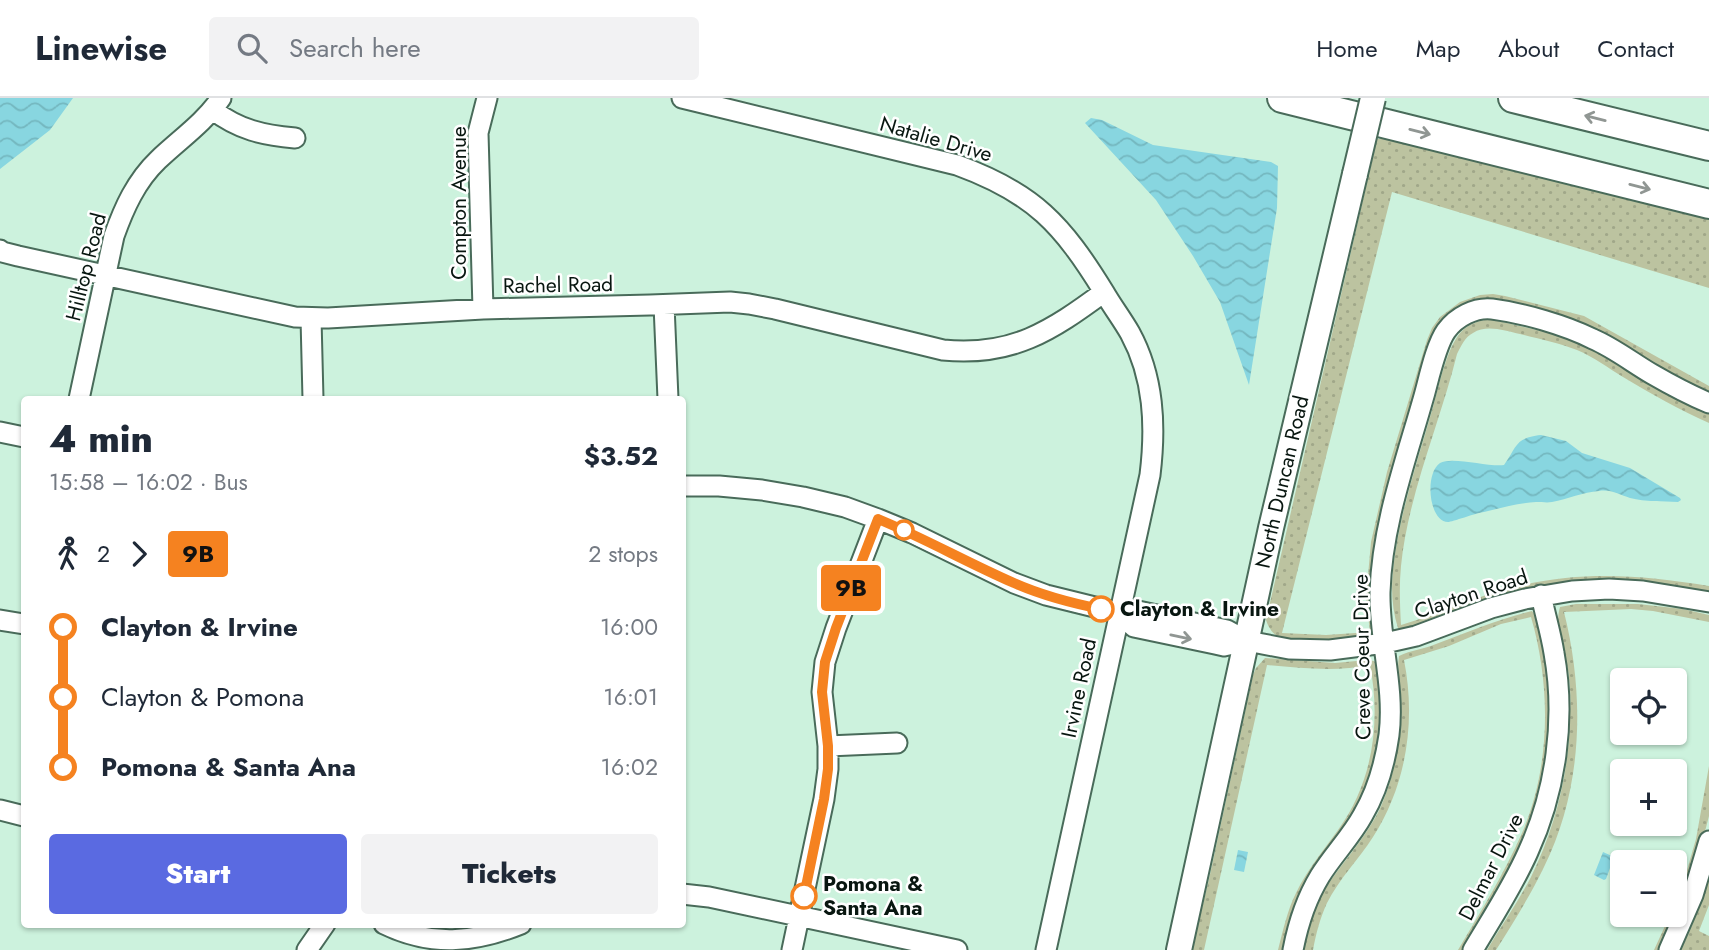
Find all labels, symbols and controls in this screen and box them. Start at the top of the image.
search box [209,17,699,80]
text: Linewise [35,25,167,72]
icon: search [233,29,271,67]
text: Search here [289,29,421,67]
text: Home [1316,31,1378,66]
text: Map [1416,31,1460,66]
text: About [1498,31,1559,66]
text: Contact [1597,31,1674,66]
street label: Natalie Drive [876,109,996,169]
one-way arrow [1584,111,1607,124]
street label: Compton Avenue [444,126,474,280]
one-way arrow [1408,126,1431,139]
one-way arrow [1629,181,1651,194]
street label: Hilltop Road [58,210,114,324]
street label: Rachel Road [503,269,613,301]
street label: North Duncan Road [1248,393,1316,571]
text: 4 min [49,411,153,466]
text: $3.52 [584,437,658,475]
text: 15:58 – 16:02 · Bus [49,465,248,499]
unlabelled marker [894,520,914,540]
icon: walk [49,535,87,573]
icon: forward [120,535,158,573]
text: 9B [182,536,214,571]
text: 2 [97,537,110,571]
text: 2 stops [588,537,658,571]
street label: Clayton Road [1410,562,1532,626]
line badge: 9B [820,565,882,611]
text: 9B [835,570,867,605]
street label: Creve Coeur Drive [1346,574,1378,740]
place label: Clayton & Irvine [1120,594,1279,624]
marker: Clayton & Irvine [1088,596,1114,622]
text: Clayton & Irvine [101,608,298,646]
text: 16:00 [600,610,658,644]
one-way arrow [1169,631,1192,645]
street label: Irvine Road [1054,635,1104,741]
map controls [1610,668,1687,927]
button: locate [1610,668,1687,745]
text: Clayton & Pomona [101,678,304,716]
text: 16:01 [603,680,658,714]
text: Pomona & Santa Ana [101,748,356,786]
text: 16:02 [601,750,658,784]
button: + [1610,759,1687,836]
street label: Delmar Drive [1451,808,1531,926]
button: Start [49,834,347,914]
button: Tickets [361,834,658,914]
button: − [1610,850,1687,927]
place label: Pomona & Santa Ana [823,869,923,923]
marker: Pomona & Santa Ana [791,883,817,909]

